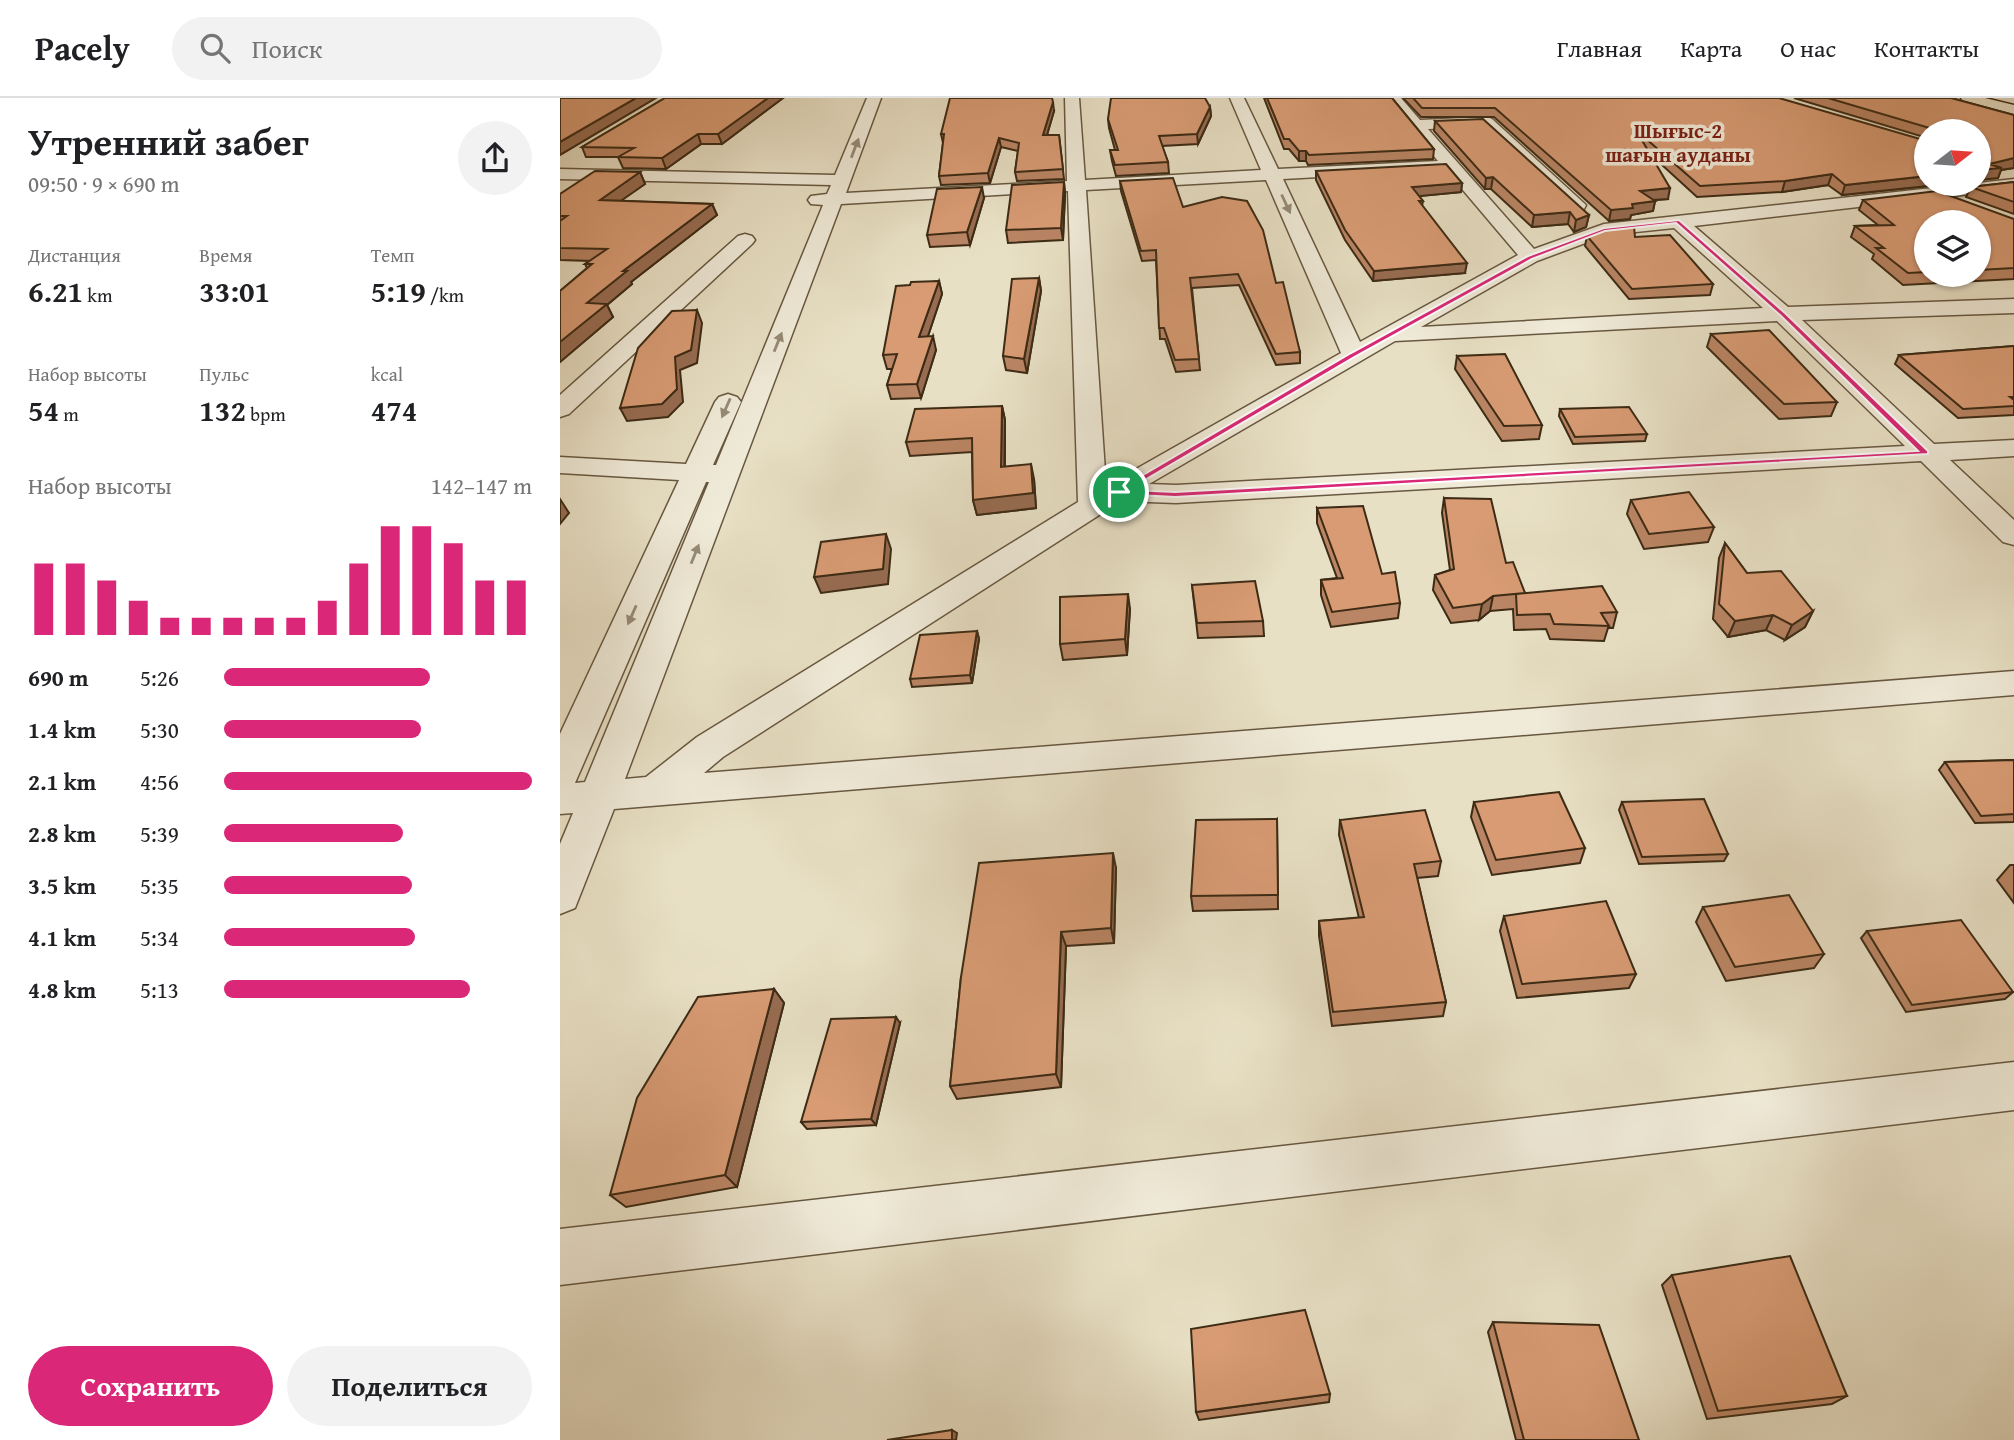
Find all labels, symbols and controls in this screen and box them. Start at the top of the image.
search box [172,17,662,80]
text: Pacely [35,24,130,72]
icon: search [196,29,234,67]
text: Поиск [252,29,322,68]
text: Главная [1557,31,1642,66]
text: Карта [1680,31,1742,66]
text: О нас [1780,31,1836,66]
text: Контакты [1874,31,1979,66]
text: Утренний забег [28,113,309,169]
district label: Шығыс-2 шағын ауданы [1605,115,1751,170]
north arrow [1914,119,1992,196]
map controls [1914,119,1991,287]
button: share [458,121,532,195]
one-way arrow [850,138,861,159]
text: 09:50 · 9 × 690 m [28,167,180,200]
one-way arrow [1281,194,1292,214]
button: layers [1914,210,1991,287]
text: Дистанция [28,241,121,269]
text: Время [199,241,252,269]
text: Темп [371,241,415,269]
text: 6.21 [28,269,83,313]
text: 33:01 [199,269,270,313]
text: 5:19 [371,269,426,313]
text: km [83,281,112,309]
text: /km [426,281,464,309]
one-way arrow [772,331,783,352]
text: Набор высоты [28,360,147,388]
text: Пульс [199,360,249,388]
text: kcal [371,360,403,388]
text: 54 [28,388,59,432]
text: 132 [199,388,246,432]
text: 474 [371,388,417,432]
one-way arrow [720,398,732,418]
text: m [59,400,79,428]
text: bpm [246,400,286,428]
pin [1089,462,1149,522]
text: Набор высоты [28,469,172,502]
text: 142–147 m [431,469,532,502]
icon: arrive [1100,473,1138,511]
one-way arrow [690,543,701,564]
one-way arrow [626,605,638,625]
text: 690 m [28,661,89,694]
text: 5:26 [140,661,179,694]
text: 1.4 km [28,713,96,746]
text: 5:30 [140,713,179,746]
text: 2.1 km [28,765,96,798]
text: 4:56 [140,765,179,798]
text: 2.8 km [28,817,96,850]
text: 5:39 [140,817,179,850]
text: 3.5 km [28,869,96,902]
text: 5:35 [140,869,179,902]
text: 4.1 km [28,921,96,954]
text: 5:34 [140,921,179,954]
text: 4.8 km [28,973,96,1006]
text: 5:13 [140,973,179,1006]
button: Сохранить [28,1346,273,1426]
button: Поделиться [287,1346,532,1426]

